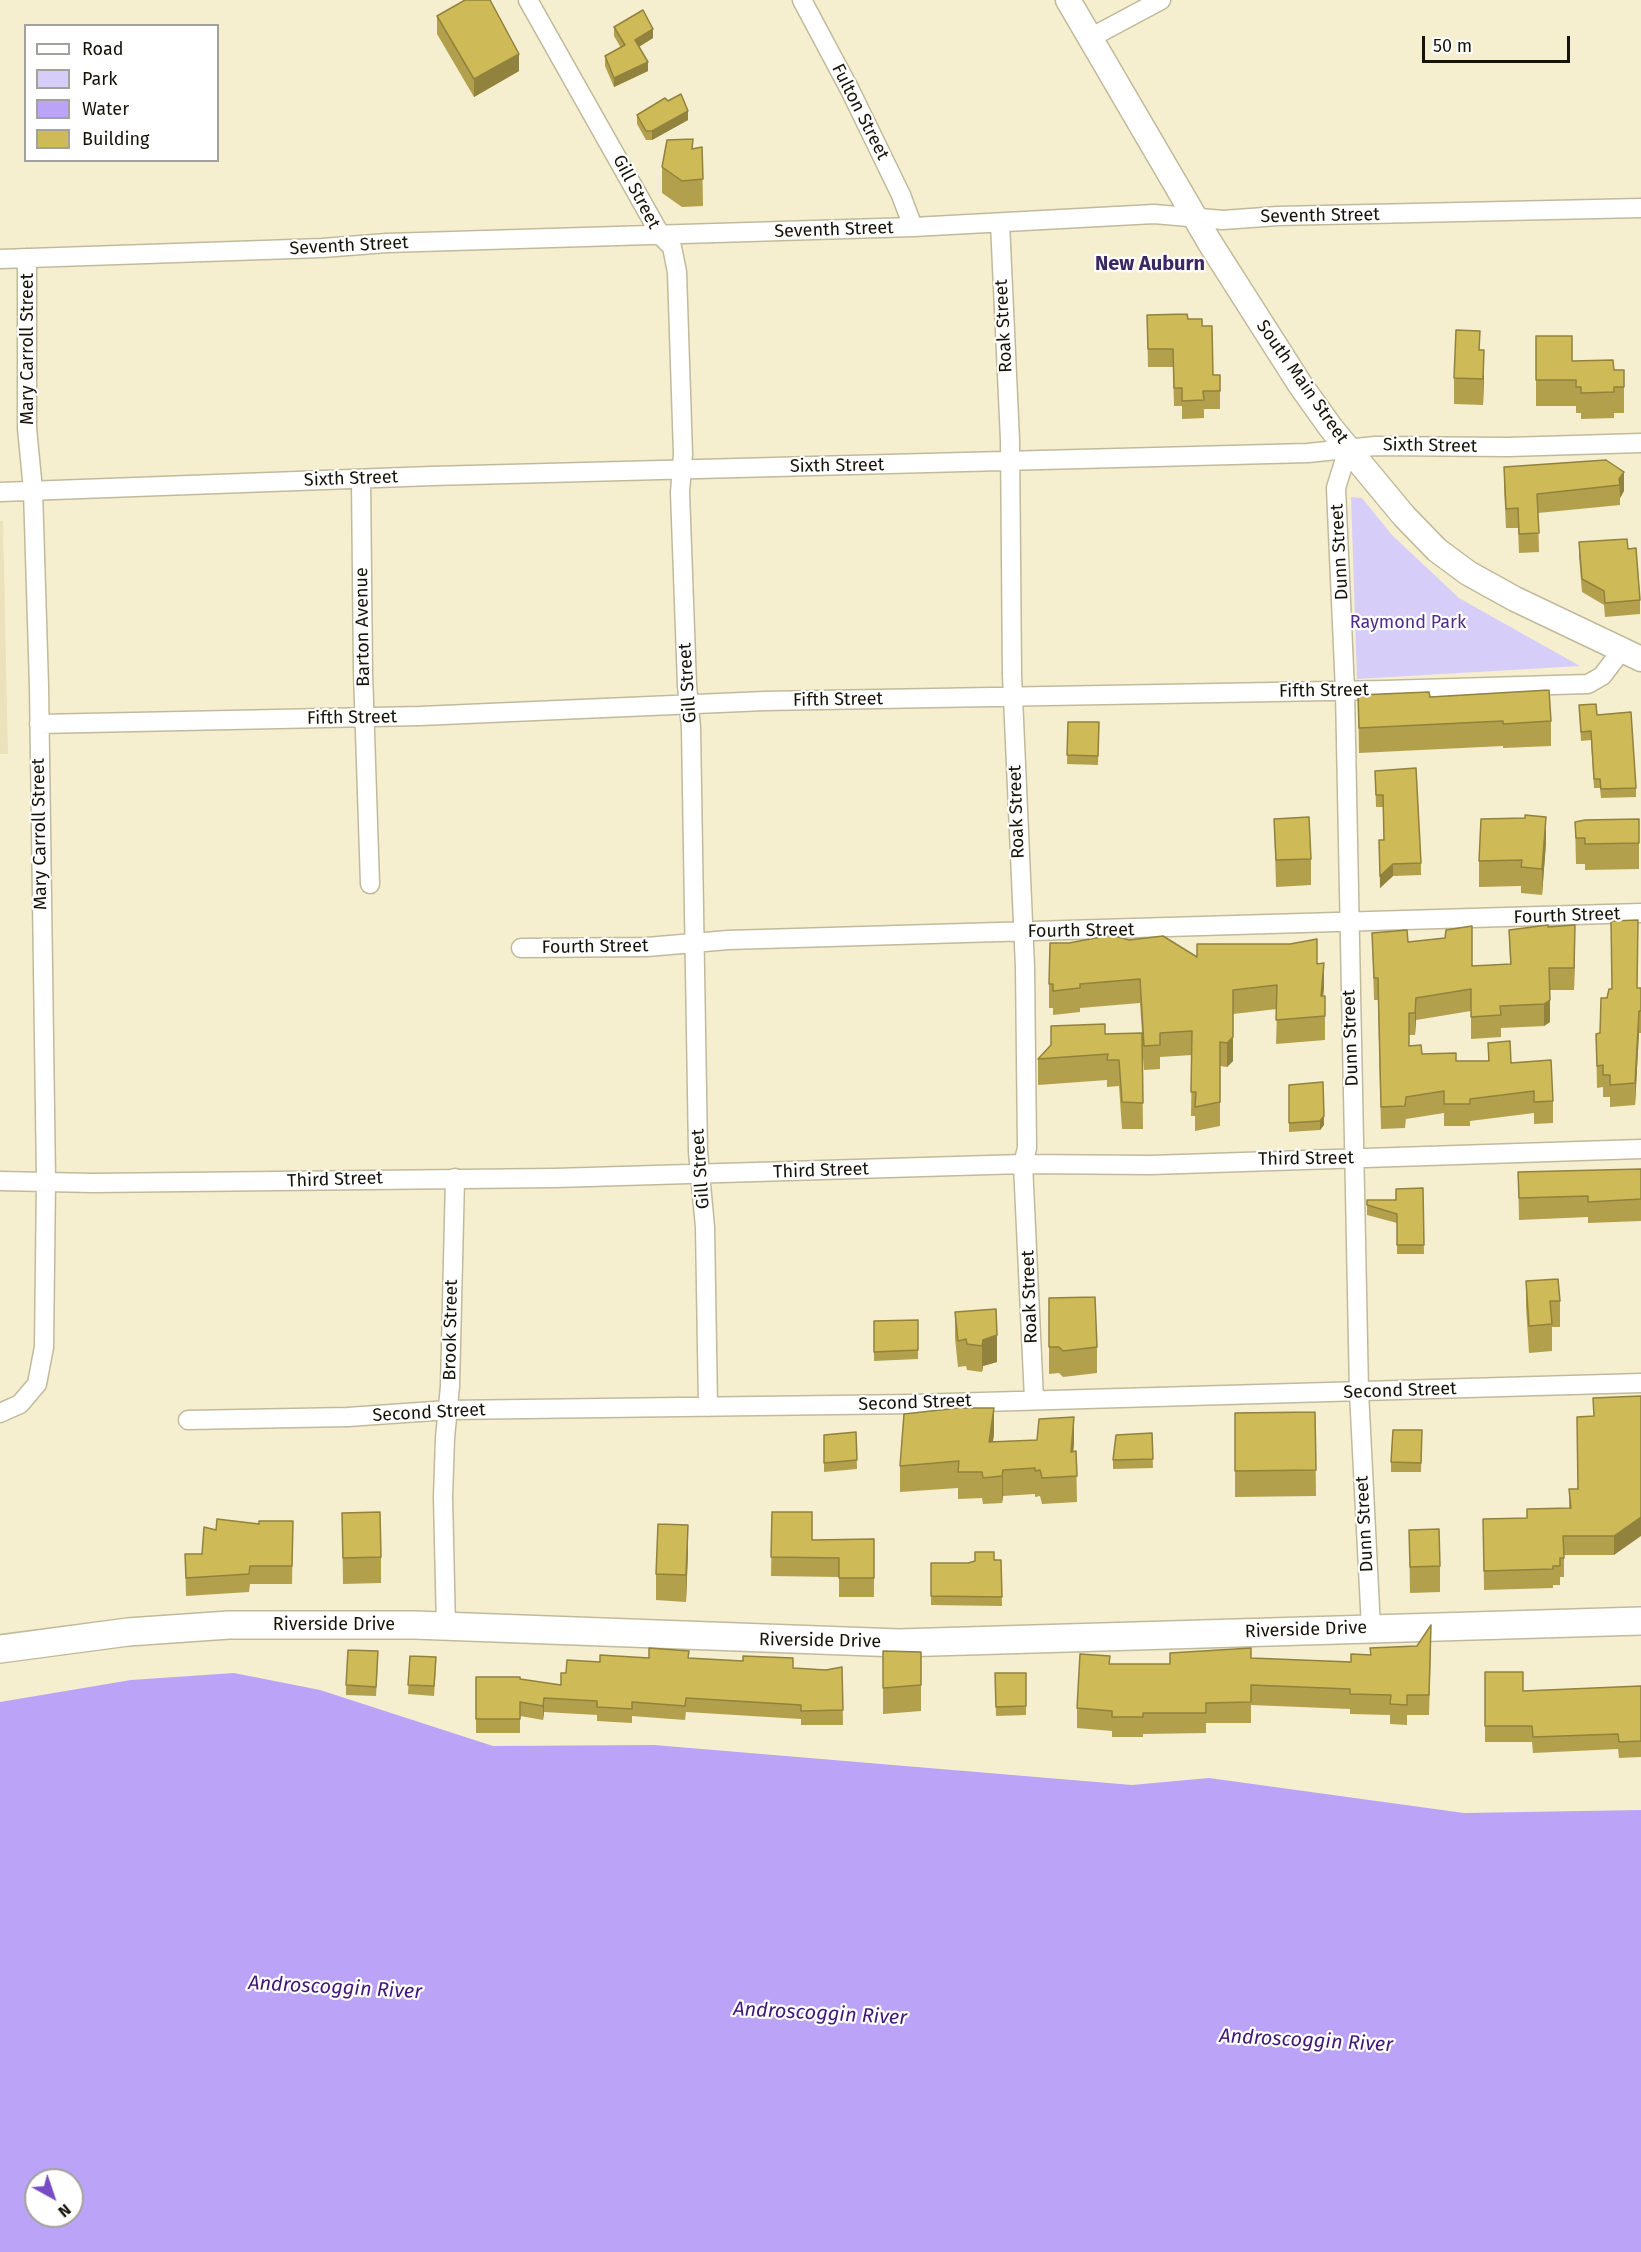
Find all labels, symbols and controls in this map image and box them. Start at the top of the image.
legend [24,24,219,162]
scale bar [1425,24,1574,62]
text: 50 m [1433,35,1472,57]
text: Road [82,38,124,60]
street label: Fulton Street [827,60,893,164]
text: Park [82,68,117,90]
text: Water [82,98,129,120]
text: Building [82,128,149,150]
street label: Gill Street [608,151,664,233]
street label: Seventh Street [1260,204,1380,228]
street label: Seventh Street [774,217,894,243]
street label: Seventh Street [289,232,409,260]
district label: New Auburn [1095,252,1205,276]
street label: Mary Carroll Street [17,273,39,425]
street label: Roak Street [991,279,1017,373]
street label: South Main Street [1251,316,1353,448]
street label: Sixth Street [1383,434,1477,458]
street label: Sixth Street [790,454,884,478]
street label: Sixth Street [304,467,398,491]
street label: Dunn Street [1327,503,1353,601]
street label: Barton Avenue [351,567,375,687]
park label: Raymond Park [1350,612,1466,634]
street label: Gill Street [674,642,702,724]
street label: Fifth Street [1279,679,1369,703]
street label: Fifth Street [793,688,883,712]
street label: Fifth Street [307,706,397,730]
street label: Mary Carroll Street [28,758,52,910]
street label: Roak Street [1005,765,1029,859]
street label: Fourth Street [1513,903,1621,929]
street label: Fourth Street [1027,919,1135,943]
street label: Fourth Street [541,935,649,959]
street label: Dunn Street [1339,989,1363,1087]
street label: Gill Street [687,1128,715,1210]
street label: Third Street [1258,1147,1354,1171]
street label: Third Street [773,1159,869,1183]
street label: Third Street [287,1168,383,1192]
street label: Roak Street [1018,1250,1042,1344]
street label: Brook Street [439,1279,463,1381]
street label: Second Street [1343,1378,1457,1404]
street label: Second Street [858,1390,972,1416]
street label: Second Street [372,1399,486,1427]
street label: Dunn Street [1352,1475,1378,1573]
street label: Riverside Drive [273,1614,395,1636]
street label: Riverside Drive [1245,1617,1367,1643]
street label: Riverside Drive [759,1629,881,1653]
water label: Androscoggin River [248,1971,422,2005]
water label: Androscoggin River [733,1997,907,2031]
water label: Androscoggin River [1219,2024,1393,2058]
north arrow [24,2168,84,2228]
text: N [54,2200,75,2221]

